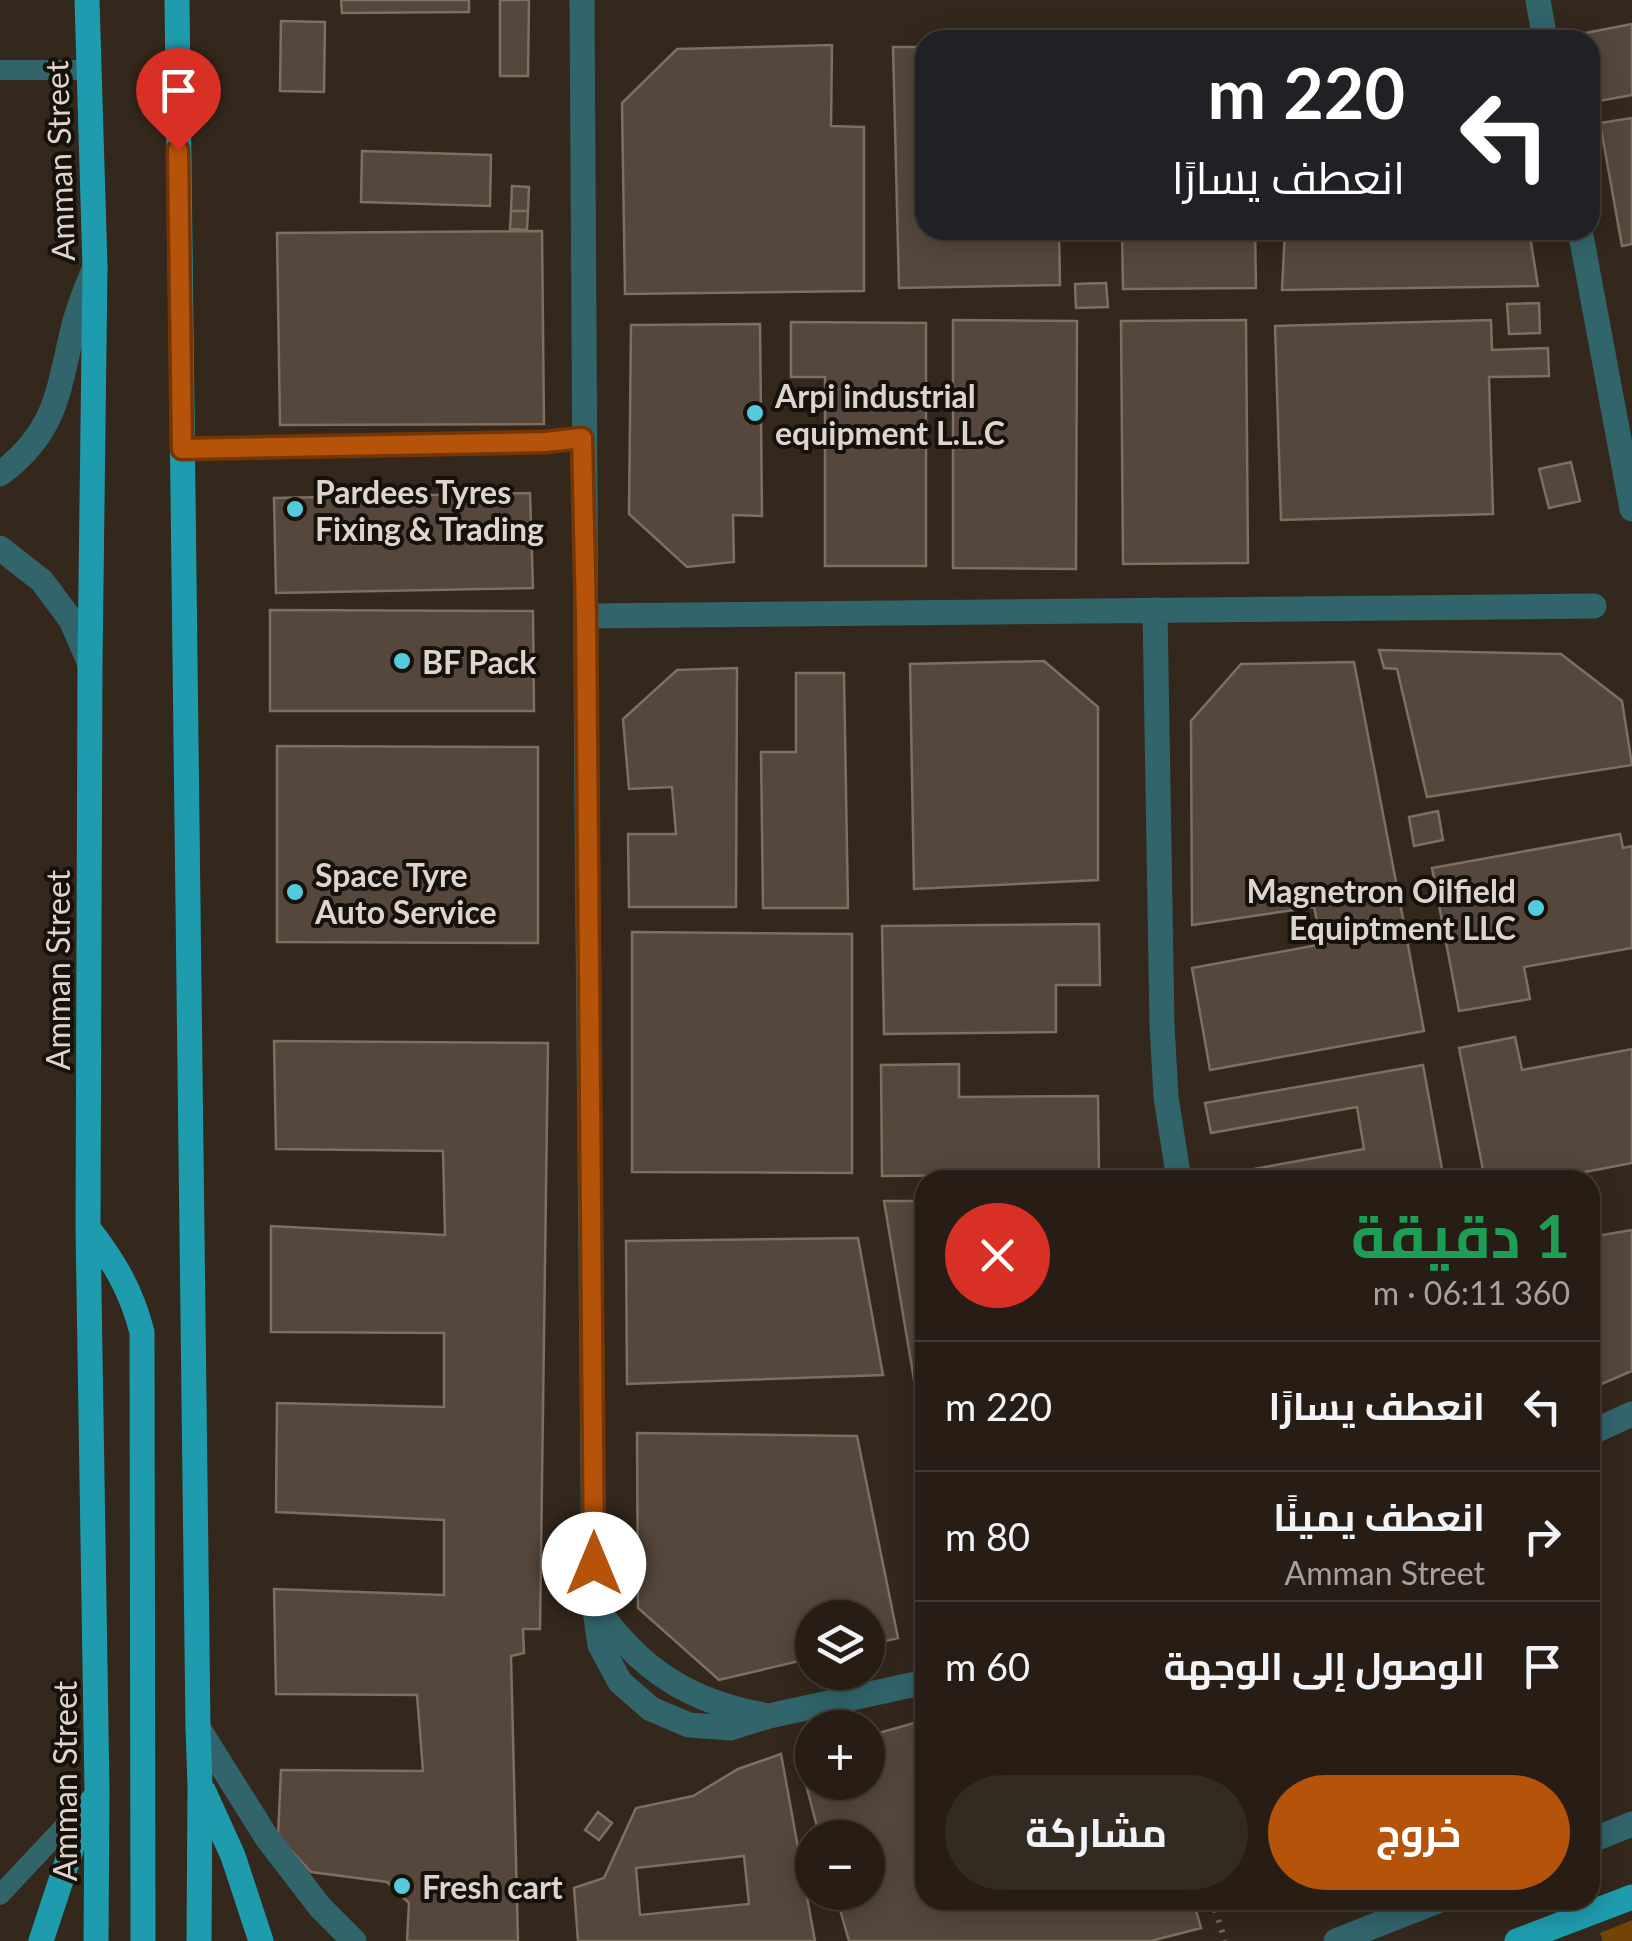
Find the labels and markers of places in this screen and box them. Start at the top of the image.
pin [136,48,221,151]
place label: Arpi industrial equipment L.L.C [774,376,1005,452]
marker: Arpi industrial equipment L.L.C [744,402,766,424]
place label: Pardees Tyres Fixing & Trading [315,472,544,548]
marker: Pardees Tyres Fixing & Trading [284,498,306,520]
place label: BF Pack [422,642,537,681]
marker: BF Pack [391,650,413,672]
place label: Space Tyre Auto Service [314,855,497,931]
place label: Magnetron Oilfield Equiptment LLC [1246,871,1516,947]
marker: Space Tyre Auto Service [284,881,306,903]
marker: Magnetron Oilfield Equiptment LLC [1525,897,1547,919]
place label: Fresh cart [422,1867,563,1906]
marker: Fresh cart [391,1875,413,1897]

